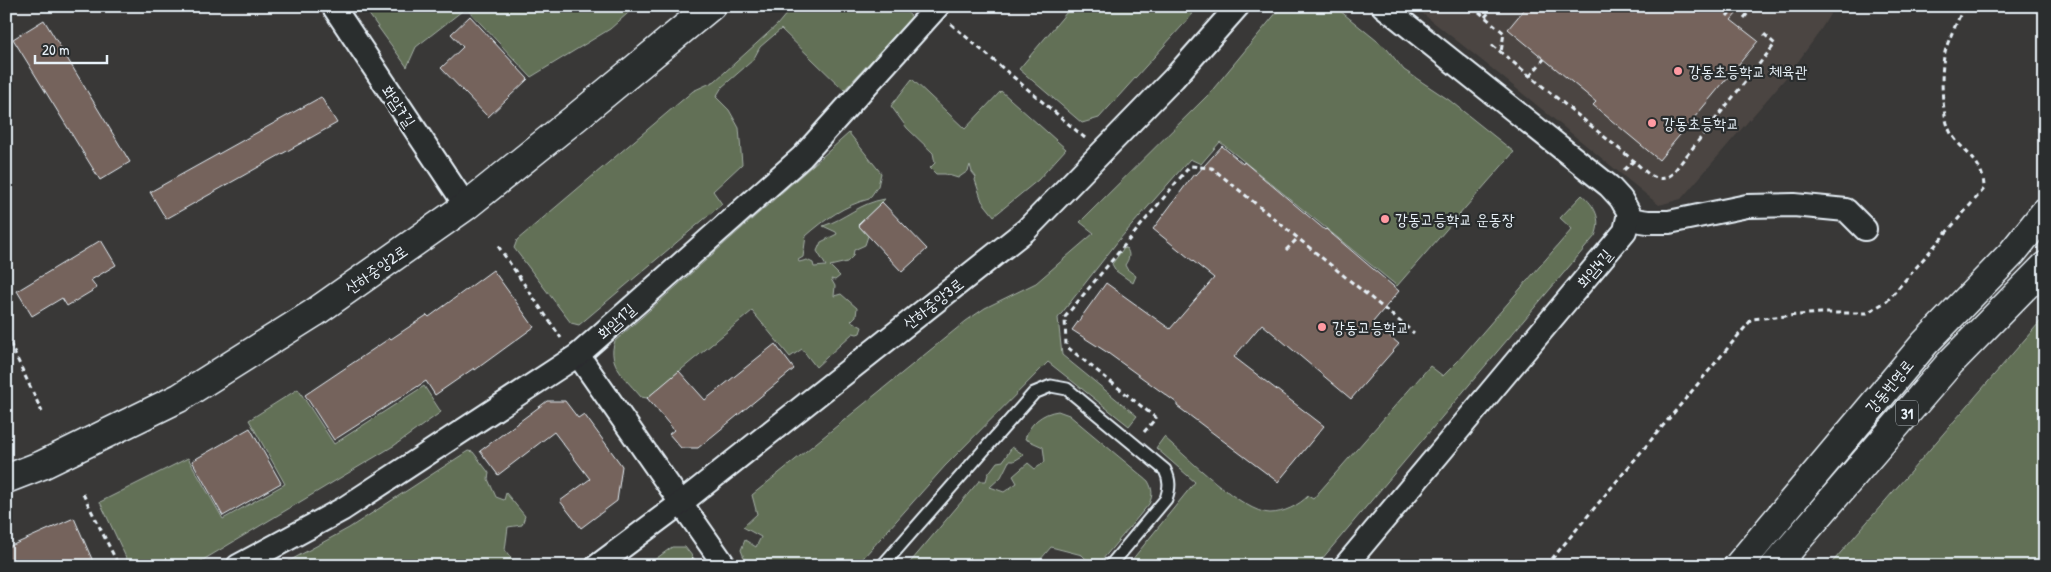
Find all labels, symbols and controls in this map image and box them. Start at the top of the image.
scale bar [35,32,108,64]
text: 20 m [42,39,69,60]
place label: 강동초등학교 체육관 [1688,60,1808,82]
marker: 강동초등학교 체육관 [1672,65,1684,77]
street label: 화암7길 [377,81,421,132]
place label: 강동초등학교 [1662,112,1739,134]
marker: 강동초등학교 [1646,117,1658,129]
place label: 강동고등학교 운동장 [1395,208,1515,230]
marker: 강동고등학교 운동장 [1379,213,1391,225]
street label: 산하중앙2로 [340,239,412,299]
street label: 화암4길 [1571,244,1617,292]
street label: 산하중앙3로 [898,272,968,334]
street label: 화암1길 [592,298,640,344]
place label: 강동고등학교 [1332,316,1409,338]
marker: 강동고등학교 [1316,321,1328,333]
street label: 강동번영로 [1860,354,1918,418]
road number: 31 [1896,400,1918,426]

